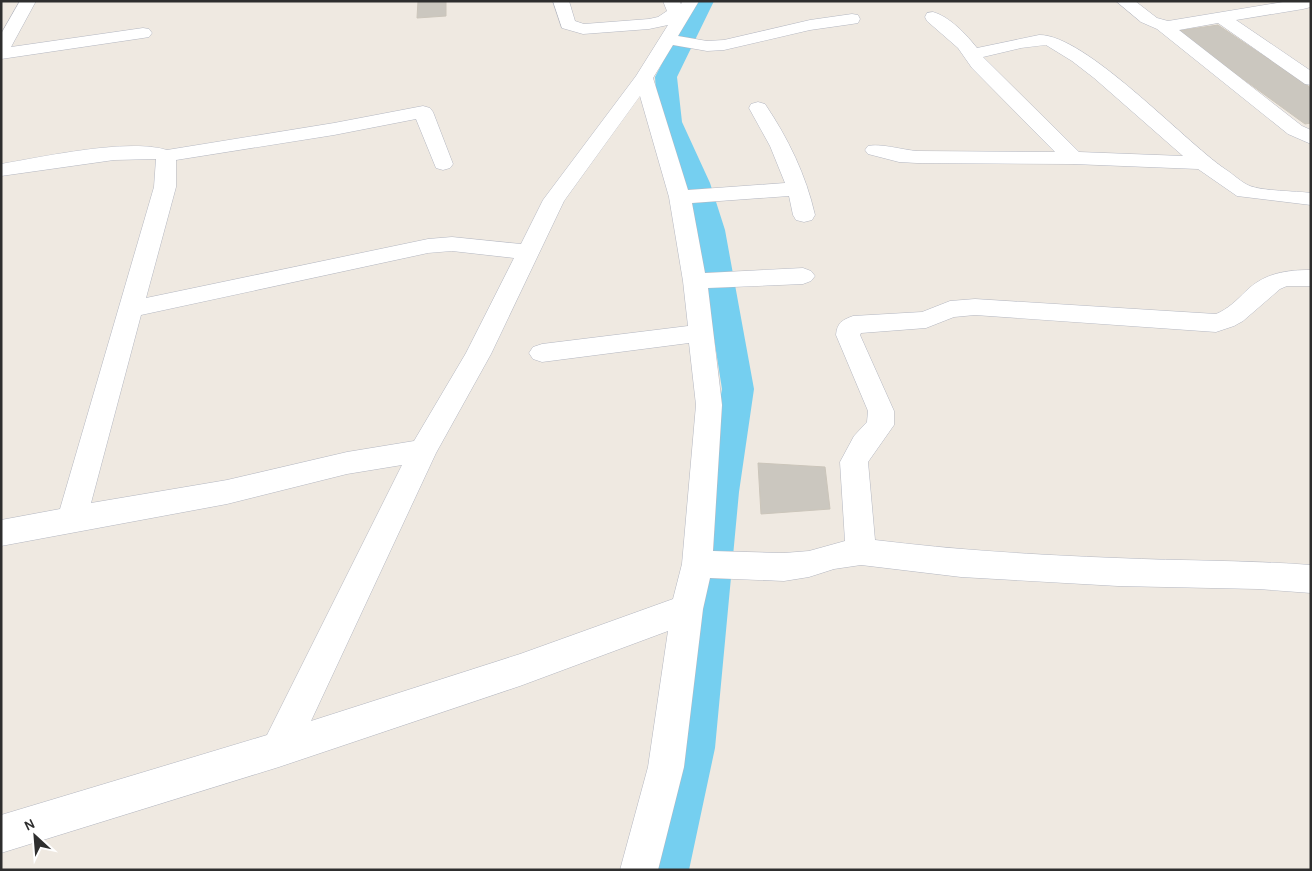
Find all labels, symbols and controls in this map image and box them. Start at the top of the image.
north arrow [10,811,60,861]
text: N [21,815,38,835]

